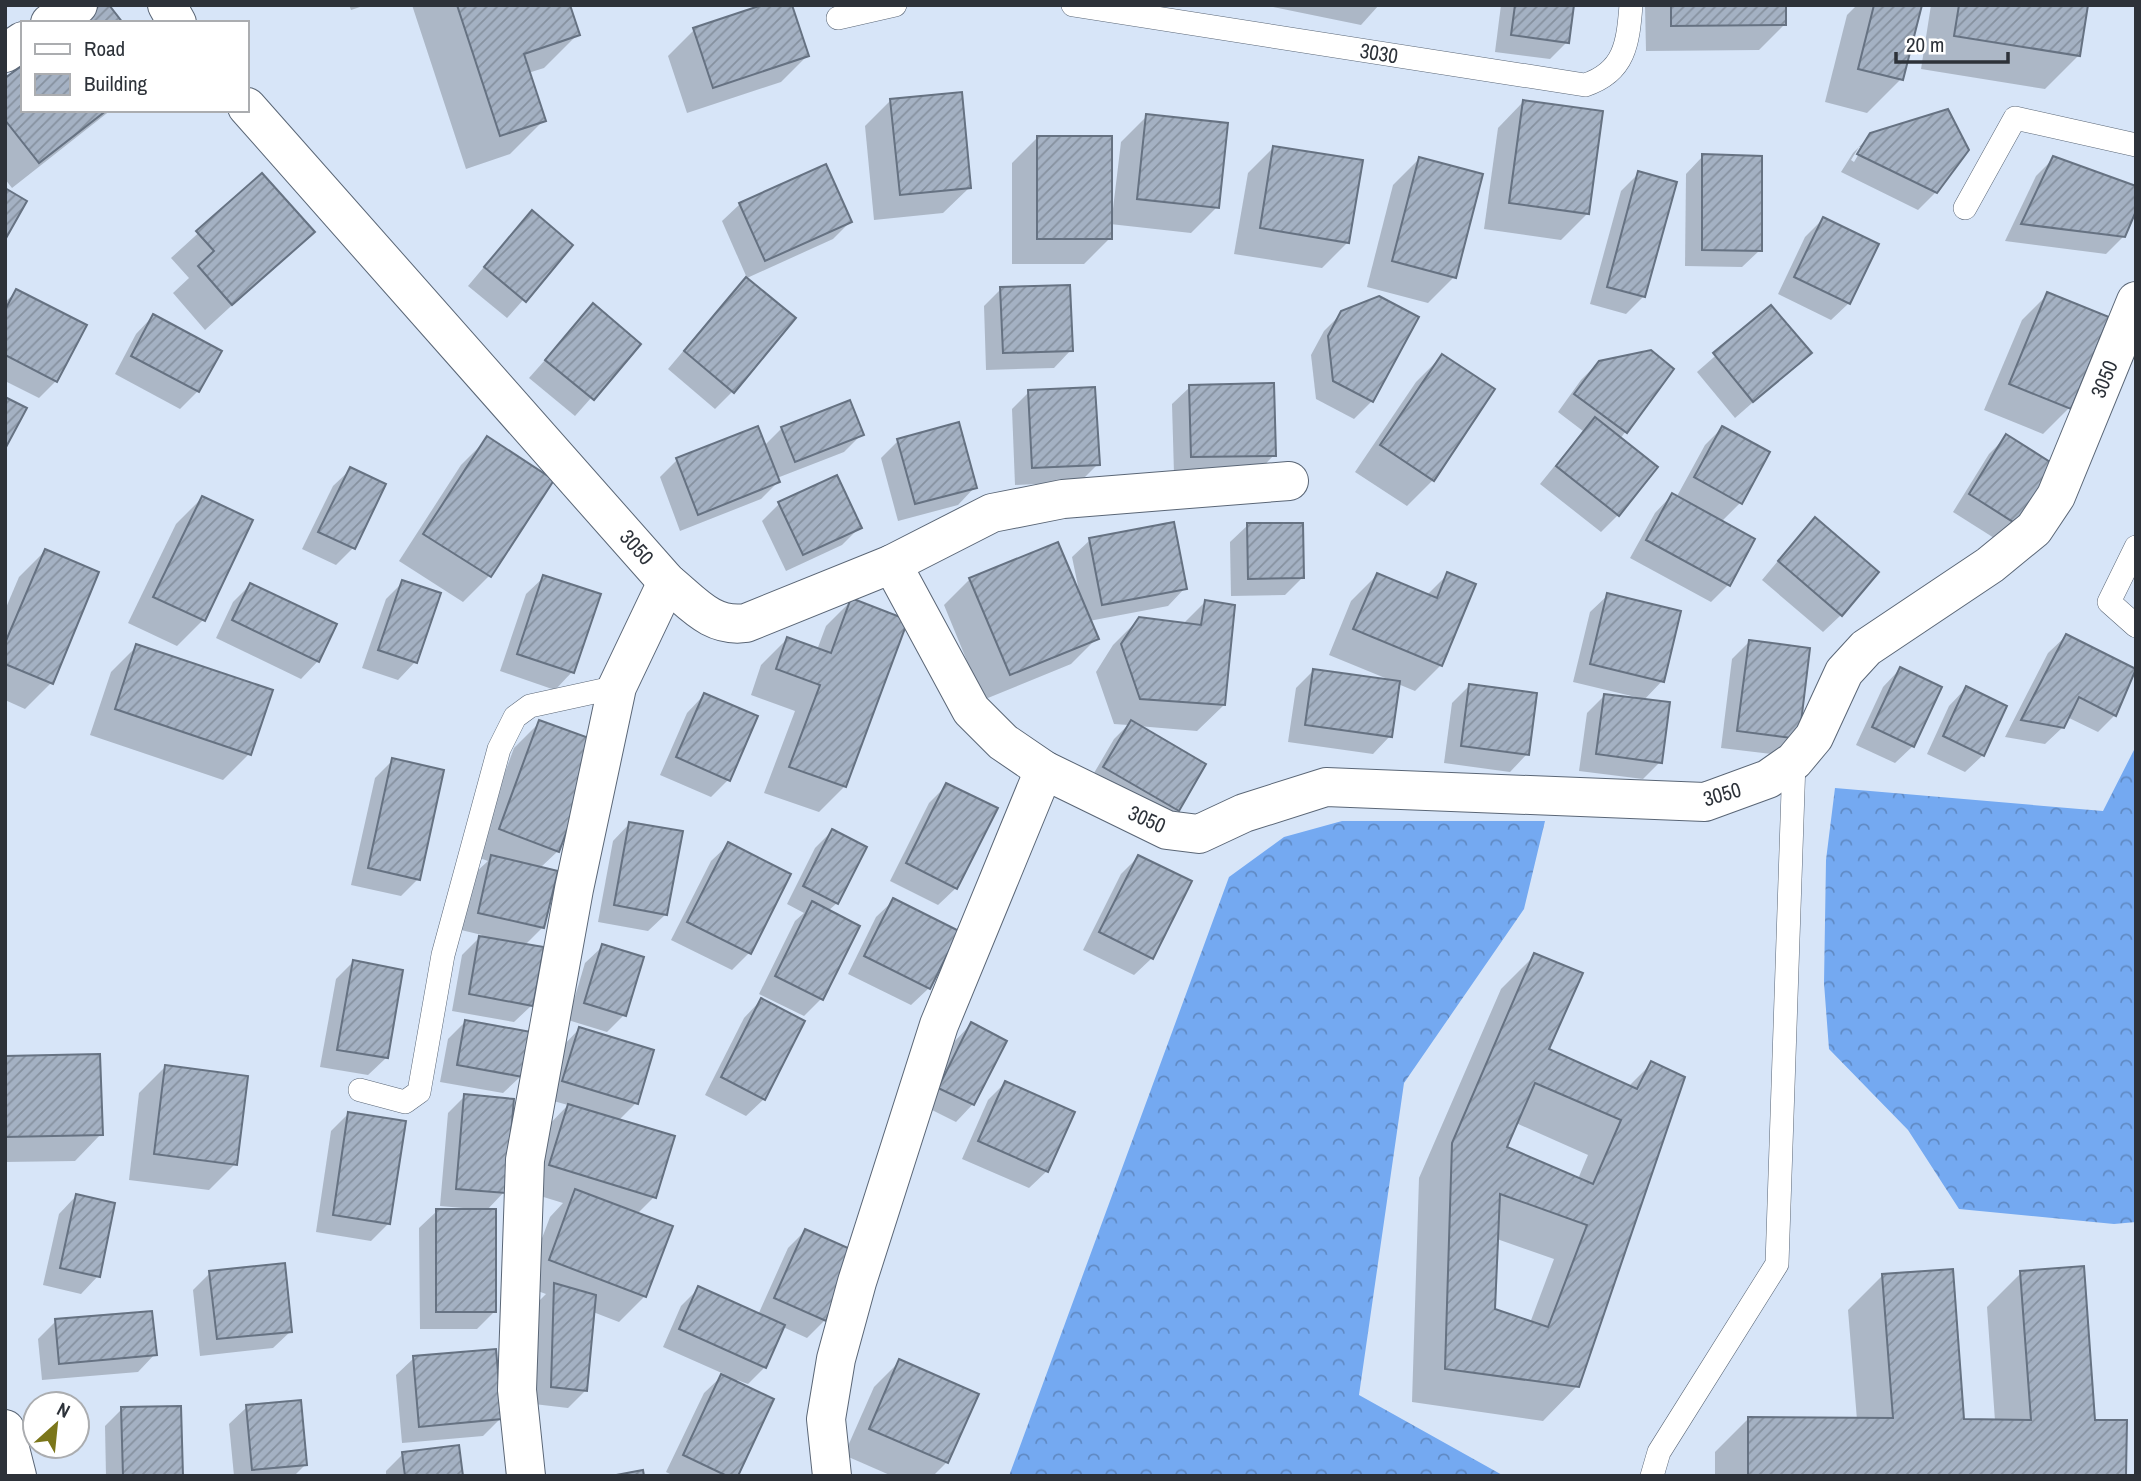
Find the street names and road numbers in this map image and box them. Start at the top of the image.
street label: 3030 [1358,36,1400,70]
street label: 3050 [2083,356,2125,402]
street label: 3050 [613,523,661,571]
street label: 3050 [1700,775,1744,813]
street label: 3050 [1124,798,1170,840]

